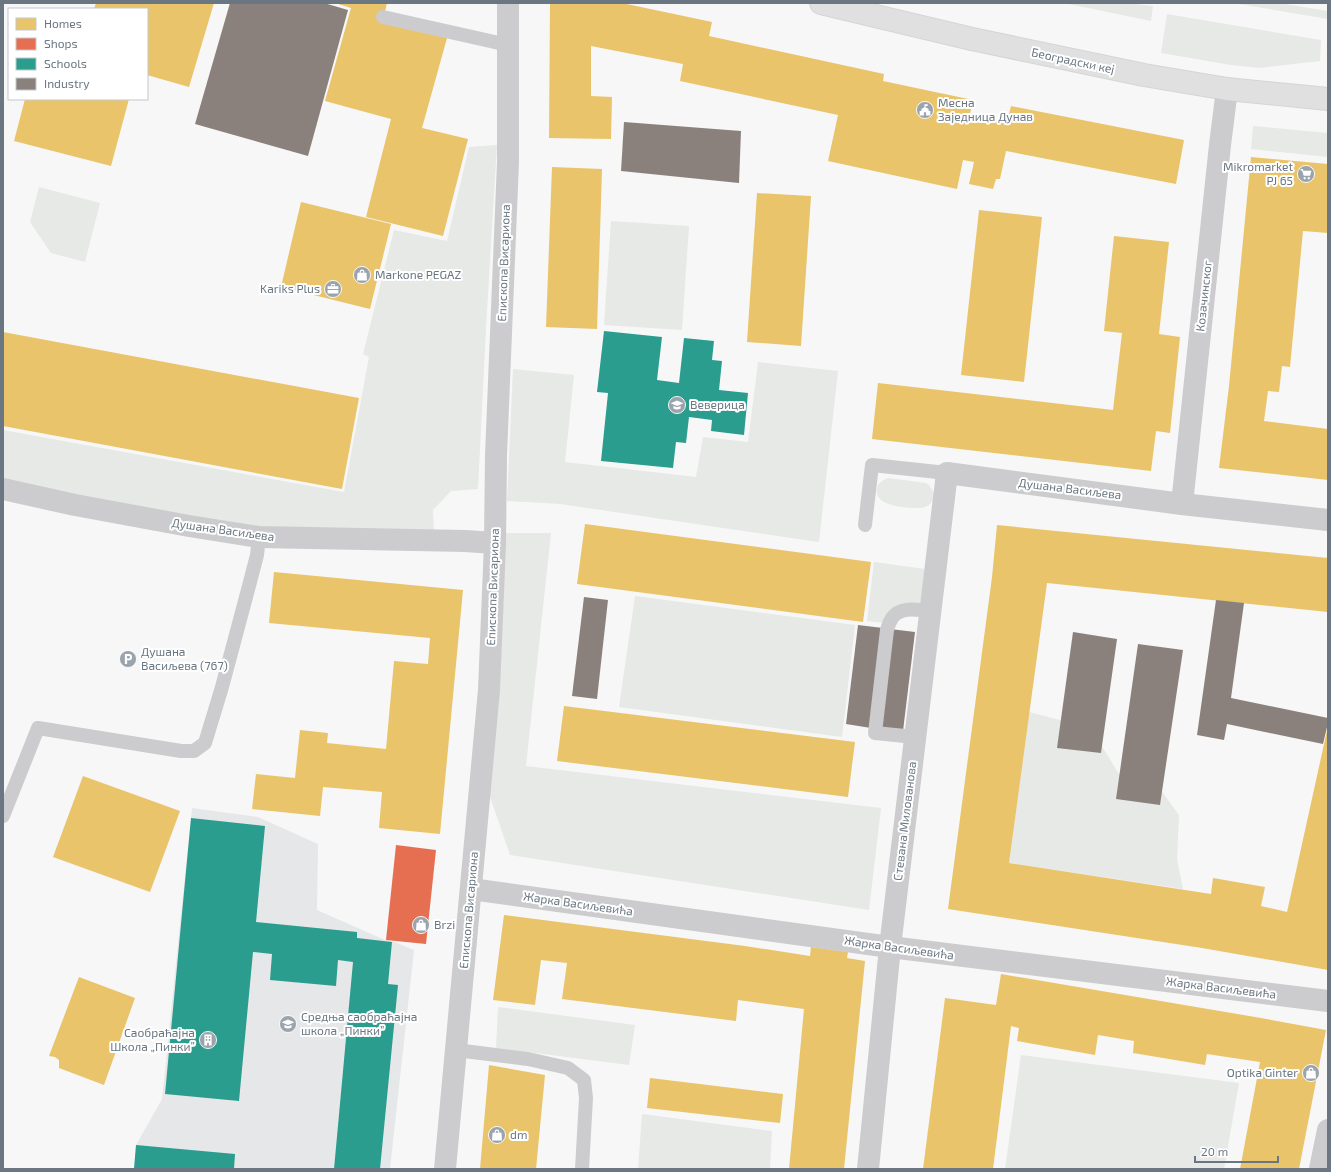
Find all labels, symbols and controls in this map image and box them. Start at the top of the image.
legend [8,8,148,100]
text: Homes [44,16,82,30]
text: Shops [44,36,78,50]
street label: Београдски кеј [1030,44,1116,77]
text: Schools [44,56,87,70]
text: Industry [44,76,90,90]
place label: Месна Заједница Дунав [938,95,1033,124]
public building icon: Месна Заједница Дунав [915,100,935,120]
place label: Mikromarket PJ 65 [1223,159,1293,187]
supermarket icon: Mikromarket PJ 65 [1296,164,1316,184]
street label: Епископа Висариона [494,204,512,322]
street label: Козачинског [1192,259,1214,332]
shop icon: Markone PEGAZ [352,265,372,285]
place label: Markone PEGAZ [375,267,461,281]
office icon: Kariks Plus [323,279,343,299]
place label: Kariks Plus [260,281,320,295]
school or university icon: Веверица [667,395,687,415]
place label: Веверица [690,397,745,411]
street label: Душана Васиљева [1018,475,1122,502]
street label: Душана Васиљева [171,515,275,544]
street label: Епископа Висариона [483,528,501,646]
place label: Душана Васиљева (767) [141,644,228,672]
parking icon: Душана Васиљева (767) [118,649,138,669]
street label: Стевана Милованова [890,760,918,881]
street label: Епископа Висариона [456,851,480,969]
street label: Жарка Васиљевића [522,888,634,918]
shop icon: Brzi [411,915,431,935]
place label: Brzi [434,917,455,931]
street label: Жарка Васиљевића [843,932,955,962]
street label: Жарка Васиљевића [1165,973,1277,1001]
place label: Средња саобраћајна школа „Пинки” [301,1009,417,1037]
school or university icon: Средња саобраћајна школа „Пинки” [278,1014,298,1034]
place label: Саобраћајна Школа „Пинки” [110,1025,195,1053]
building icon: Саобраћајна Школа „Пинки” [198,1030,218,1050]
shop icon: Optika Ginter [1301,1063,1321,1083]
place label: Optika Ginter [1227,1065,1298,1079]
shop icon: dm [487,1125,507,1145]
place label: dm [510,1127,527,1141]
scale bar [1195,1138,1278,1164]
text: 20 m [1201,1144,1228,1158]

